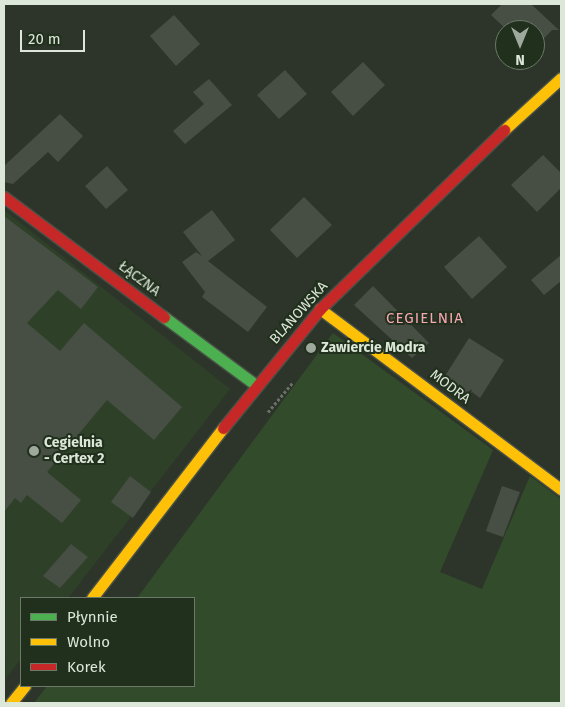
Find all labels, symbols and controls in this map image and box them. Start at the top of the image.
scale bar [22,20,88,52]
north arrow [495,20,545,70]
text: 20 m [28,30,61,48]
text: N [515,51,525,68]
street label: ŁĄCZNA [115,258,163,300]
street label: BLANOWSKA [267,278,331,348]
district label: CEGIELNIA [385,310,465,328]
place label: Zawiercie Modra [321,340,425,356]
marker: Zawiercie Modra [305,342,317,354]
street label: MODRA [427,366,473,408]
place label: Cegielnia - Certex 2 [44,435,105,468]
marker: Cegielnia - Certex 2 [28,445,40,457]
legend [20,597,195,687]
text: Płynnie [67,608,118,626]
text: Wolno [67,633,110,651]
text: Korek [67,658,106,676]

